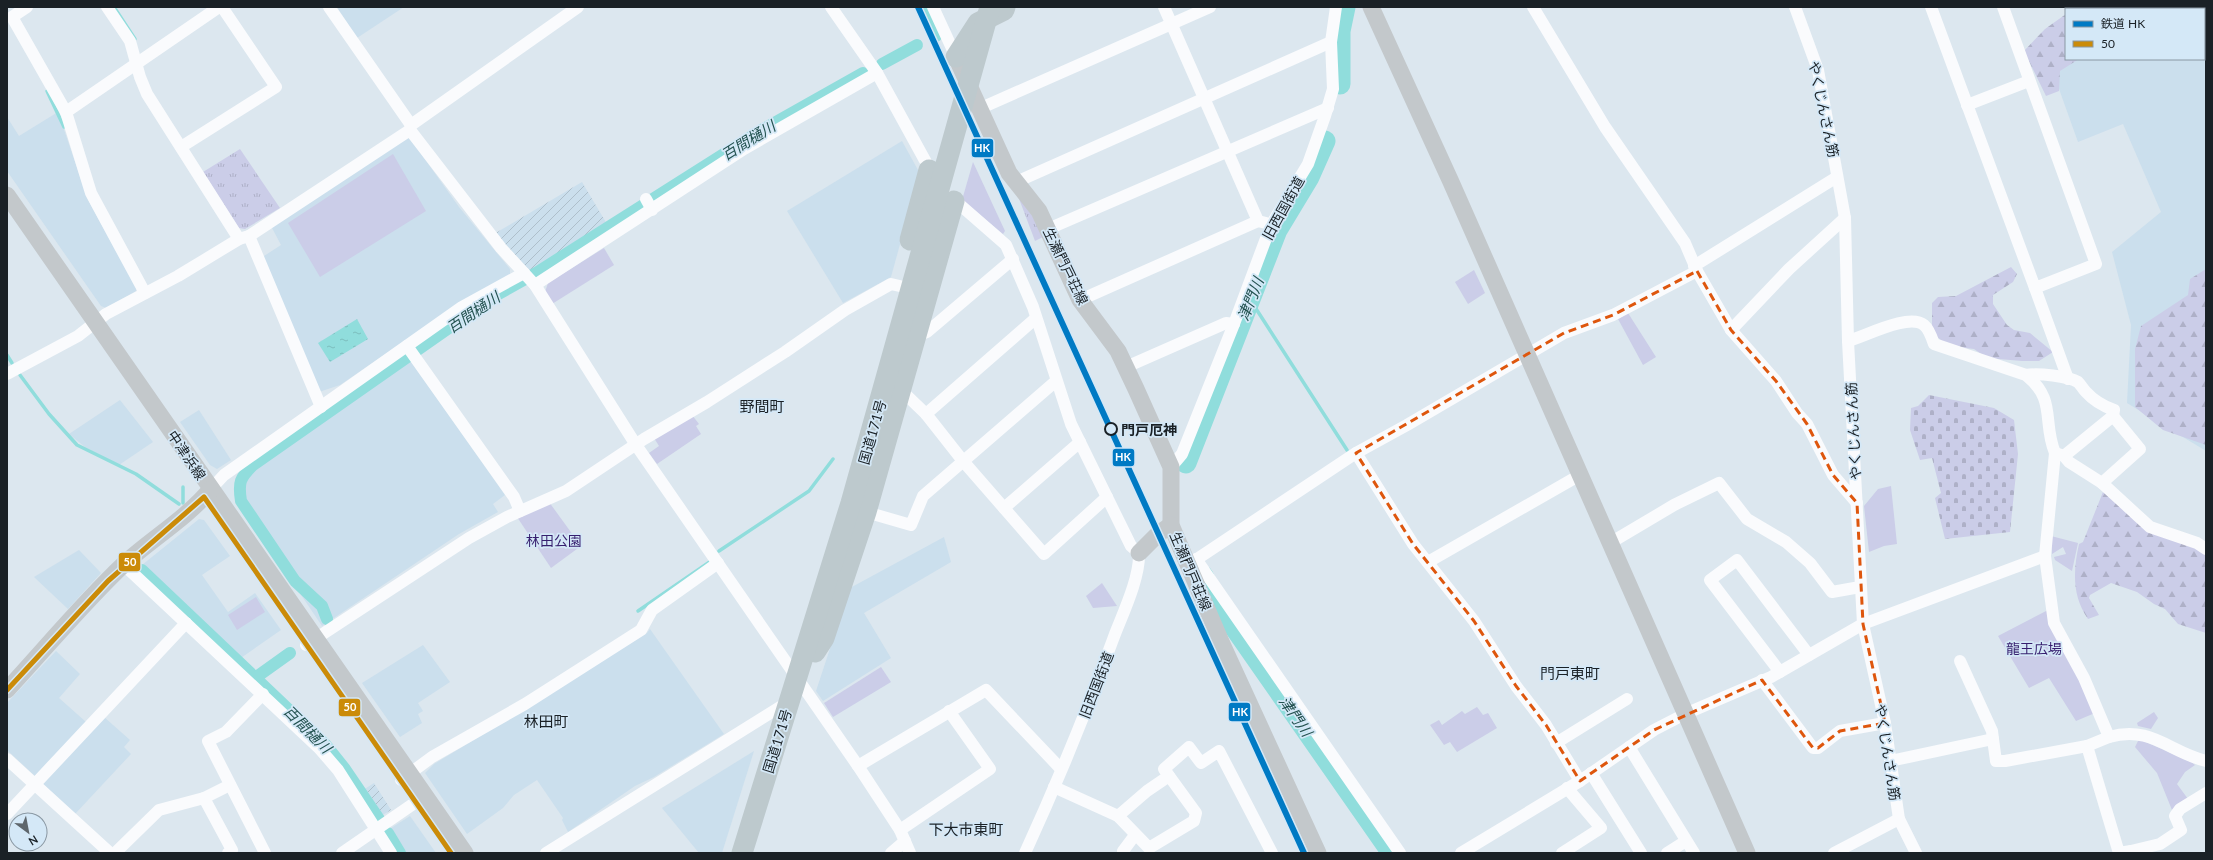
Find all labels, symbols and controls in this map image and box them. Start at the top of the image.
legend [2065,8,2205,60]
text: 鉄道 HK [2101,16,2145,31]
text: 50 [2101,36,2115,51]
street label: やくじんさん筋 [1805,59,1843,159]
water label: 百間樋川 [718,115,780,164]
line badge: HK [971,138,994,158]
text: HK [974,141,990,154]
street label: 旧西国街道 [1259,173,1307,243]
street label: 生瀬門戸荘線 [1040,225,1092,307]
water label: 津門川 [1233,273,1268,323]
water label: 百間樋川 [443,287,505,336]
street label: やくじんさん筋 [1842,382,1864,480]
district label: 野間町 [739,397,785,415]
street label: 国道171号 [855,398,889,466]
place label: 門戸厄神 [1121,421,1177,438]
marker: 門戸厄神 [1104,422,1118,436]
street label: 中津浜線 [164,427,210,483]
line badge: HK [1112,448,1135,467]
text: HK [1115,450,1131,463]
street label: 生瀬門戸荘線 [1167,529,1215,613]
park label: 林田公園 [526,532,582,549]
line badge: 50 [118,552,141,572]
text: 50 [124,555,137,568]
park label: 龍王広場 [2006,640,2062,657]
street label: 旧西国街道 [1076,649,1116,721]
district label: 門戸東町 [1540,664,1600,682]
water label: 津門川 [1276,692,1317,741]
line badge: 50 [338,698,361,717]
text: 50 [344,700,357,713]
water label: 百間樋川 [280,701,337,758]
line badge: HK [1228,702,1251,722]
street label: やくじんさん筋 [1872,702,1904,802]
text: HK [1232,705,1248,718]
street label: 国道171号 [759,707,795,775]
district label: 林田町 [523,712,569,730]
north arrow [8,812,48,852]
district label: 下大市東町 [928,820,1004,838]
text: N [27,833,41,849]

